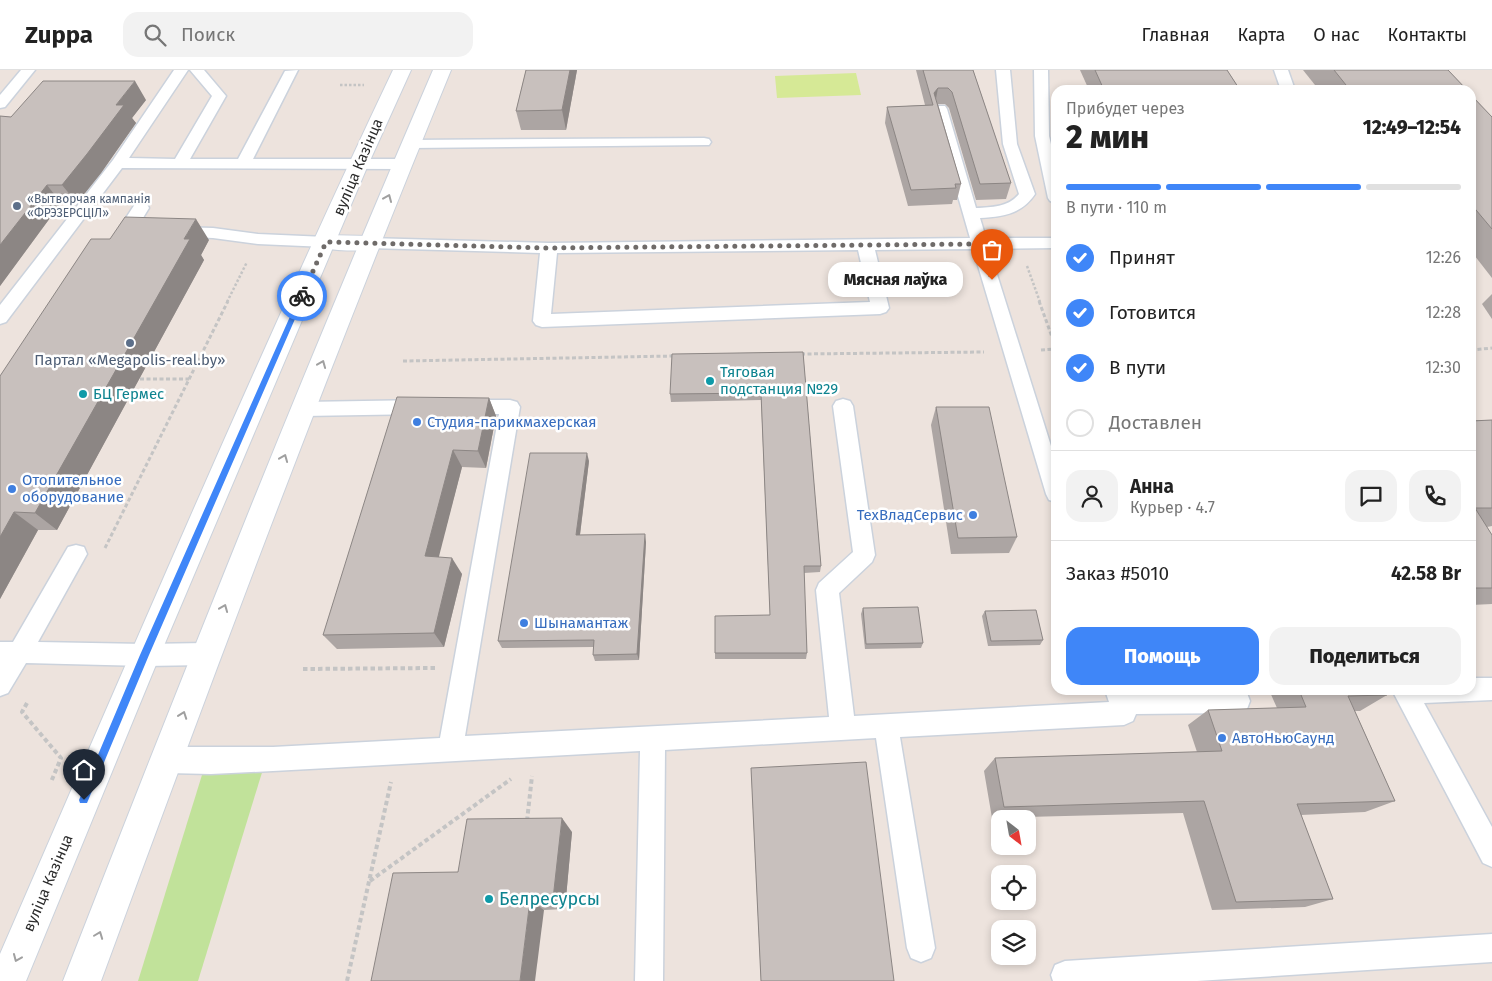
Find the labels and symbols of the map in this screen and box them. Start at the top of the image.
street label: вуліца Казінца [329,116,387,218]
place label: «Вытворчая кампанія «ФРЭЗЕРСЦІЛ» [27,192,151,220]
one-way arrow [383,195,393,203]
marker: «Вытворчая кампанія «ФРЭЗЕРСЦІЛ» [11,200,23,212]
pin [971,229,1013,280]
callout: Мясная лаўка [827,262,962,298]
courier [277,271,327,321]
marker: Партал «Megapolis-real.by» [124,337,136,349]
place label: Партал «Megapolis-real.by» [34,351,226,369]
one-way arrow [315,360,326,369]
place label: Тяговая подстанция №29 [720,363,838,398]
marker: Тяговая подстанция №29 [704,375,716,387]
place label: БЦ Гермес [93,385,164,403]
marker: БЦ Гермес [77,388,89,400]
place label: Студия-парикмахерская [427,413,597,431]
marker: Студия-парикмахерская [411,416,423,428]
one-way arrow [279,454,289,462]
place label: Отопительное оборудование [22,471,124,506]
marker: Отопительное оборудование [6,483,18,495]
place label: ТехВладСервис [857,506,963,524]
marker: ТехВладСервис [967,509,979,521]
one-way arrow [218,605,228,613]
place label: Шынамантаж [534,614,628,632]
marker: Шынамантаж [518,617,530,629]
one-way arrow [178,711,188,719]
place label: АвтоНьюСаунд [1232,729,1334,747]
marker: АвтоНьюСаунд [1216,732,1228,744]
pin [63,749,105,800]
north arrow [991,810,1036,855]
street label: вуліца Казінца [19,832,77,934]
place label: Белресурсы [499,888,600,910]
marker: Белресурсы [483,893,495,905]
one-way arrow [93,932,103,940]
one-way arrow [12,953,22,961]

